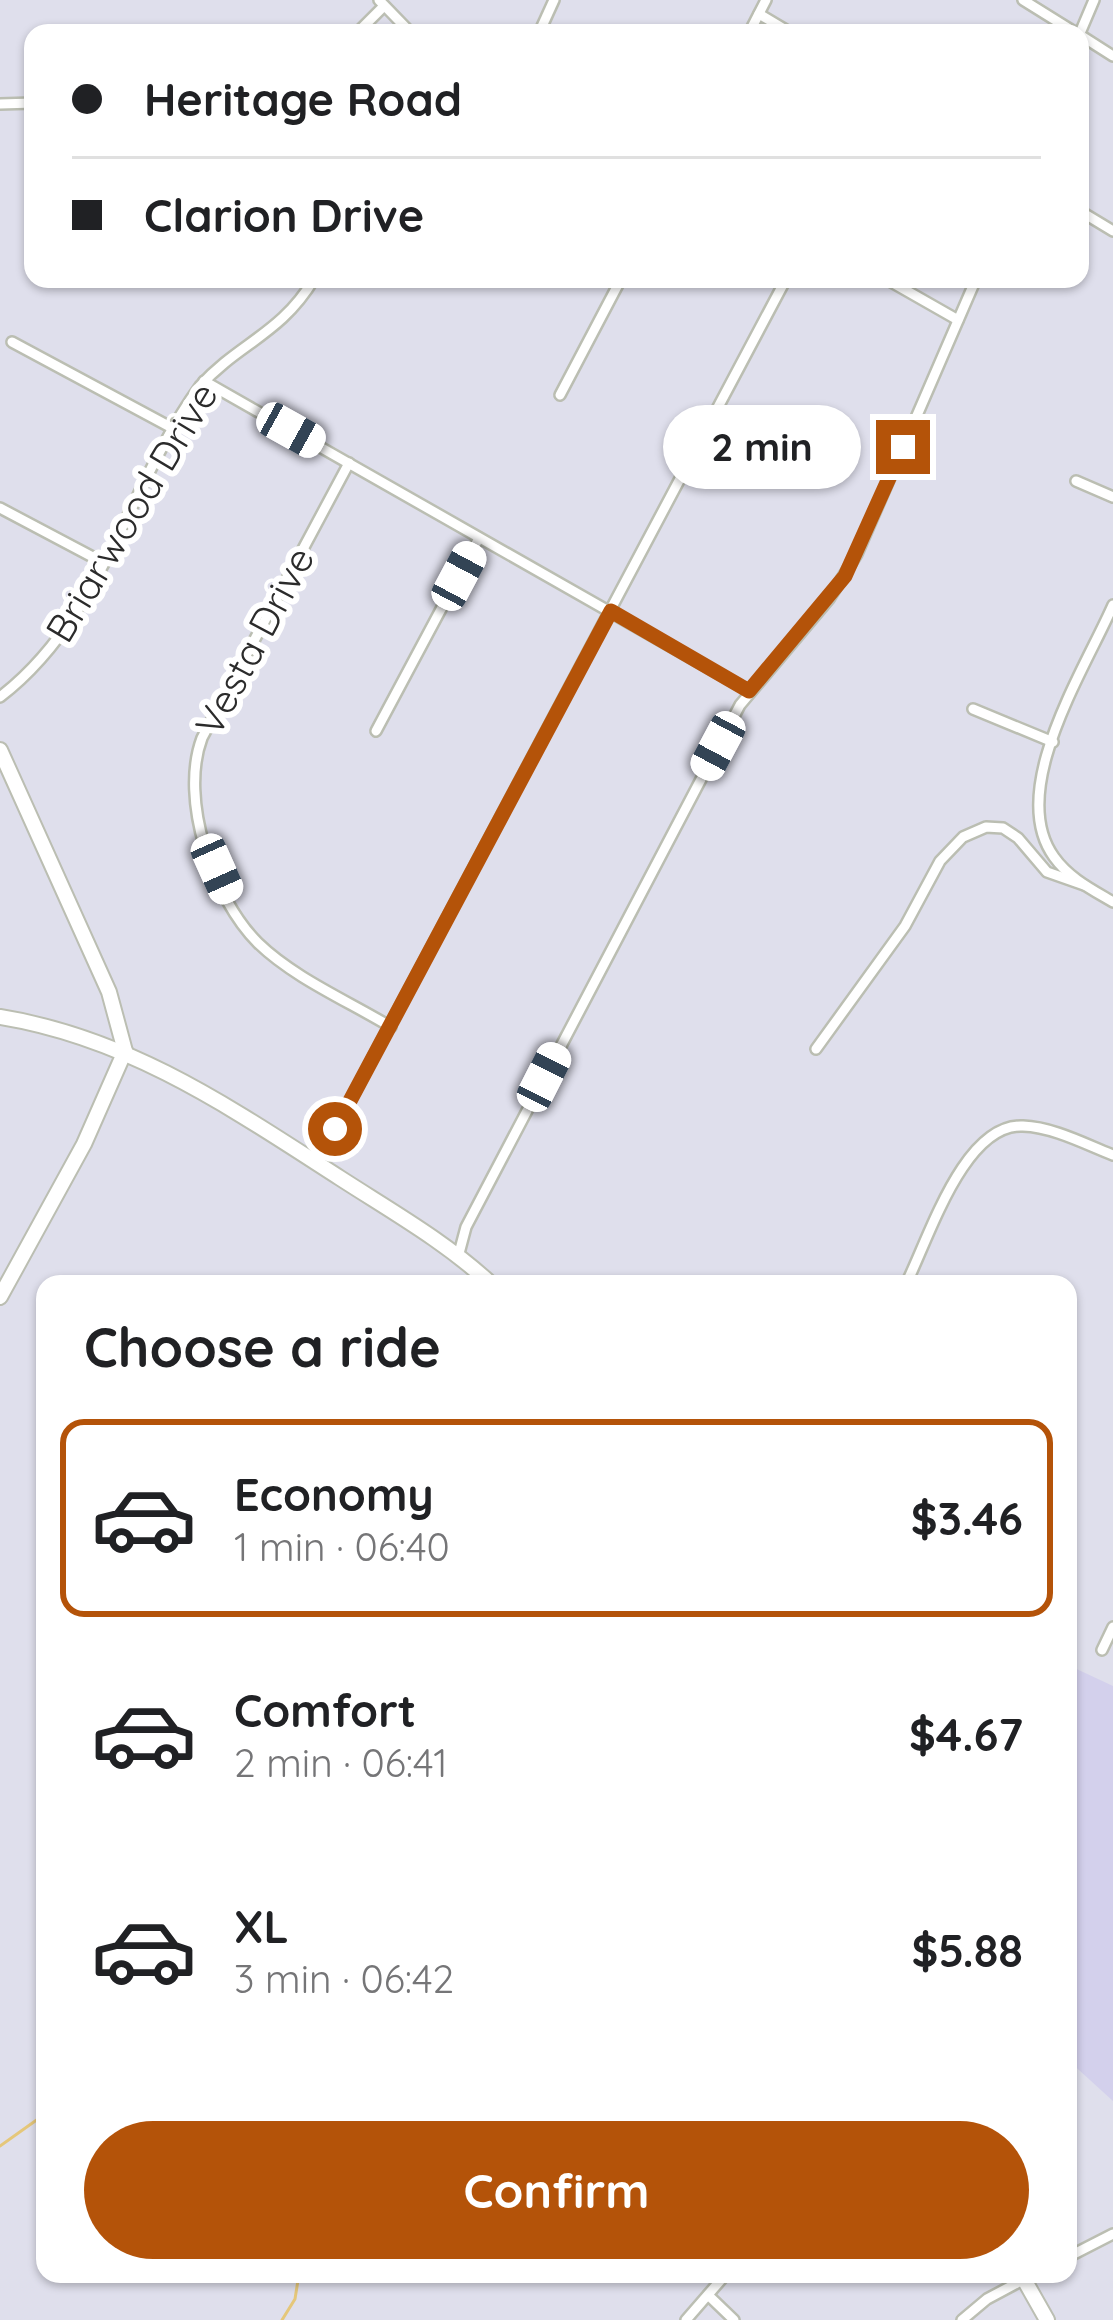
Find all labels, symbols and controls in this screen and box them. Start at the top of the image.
text: Heritage Road [144,71,462,127]
text: Clarion Drive [144,187,424,243]
street label: Briarwood Drive [34,373,228,651]
car [251,397,331,463]
callout: 2 min [663,405,861,489]
route end [876,420,930,474]
text: 2 min [711,422,813,471]
car [426,536,492,616]
street label: Vesta Drive [184,538,324,744]
car [685,706,751,786]
car [186,829,248,909]
car [512,1037,576,1117]
route start [308,1102,362,1156]
text: Choose a ride [84,1313,441,1381]
icon: car [90,1464,198,1572]
text: Economy [234,1466,434,1522]
text: $3.46 [911,1490,1023,1546]
text: 1 min · 06:40 [234,1522,450,1571]
icon: car [90,1680,198,1788]
text: Comfort [234,1682,416,1738]
text: $4.67 [909,1706,1023,1762]
text: 2 min · 06:41 [234,1738,448,1787]
icon: car [90,1896,198,2004]
text: XL [234,1898,289,1954]
text: $5.88 [911,1922,1023,1978]
text: 3 min · 06:42 [234,1954,454,2003]
button: Confirm [84,2121,1029,2259]

